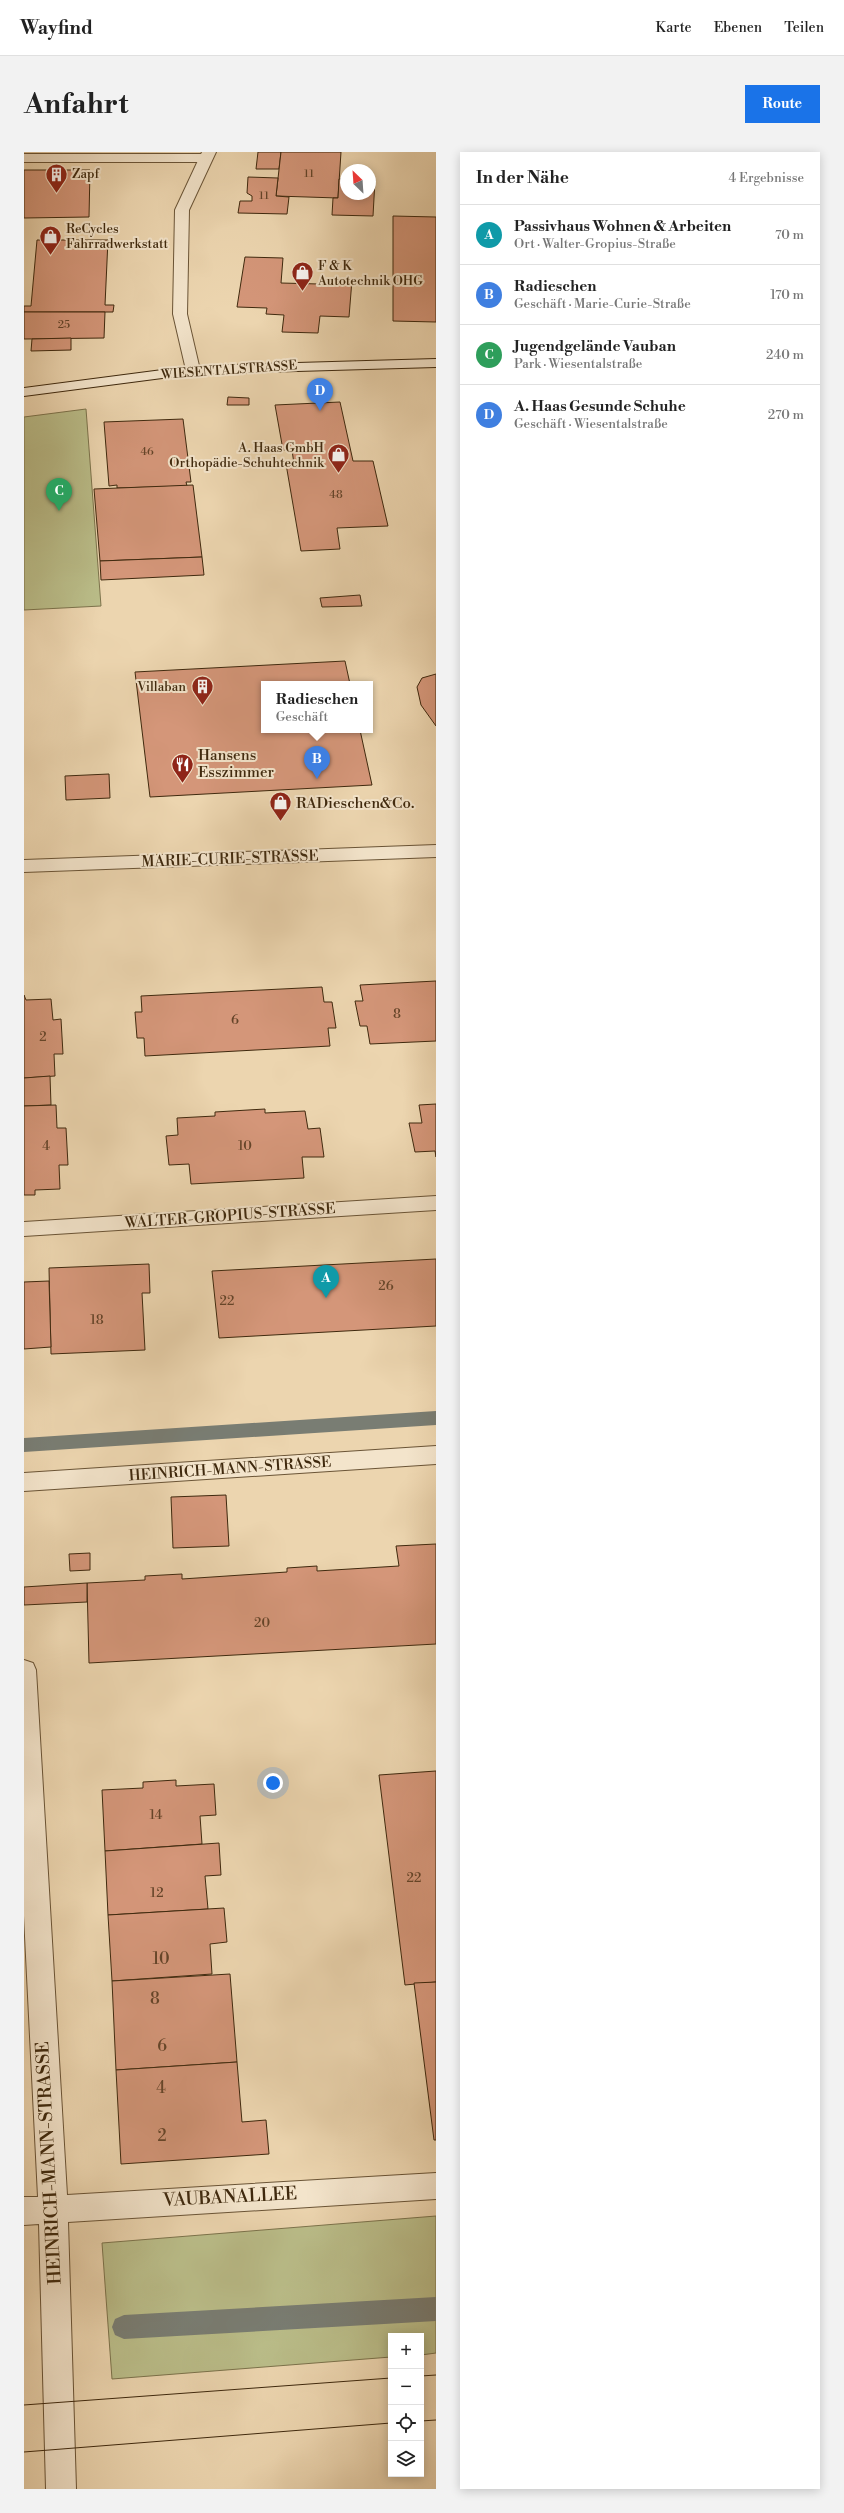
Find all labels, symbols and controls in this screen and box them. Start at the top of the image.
text: Wayfind [20,16,93,40]
text: Karte [655,19,692,37]
text: Ebenen [714,19,762,37]
text: Teilen [784,19,824,37]
button: Route [745,85,820,123]
text: Anfahrt [24,87,128,122]
building icon: Zapf [44,161,70,194]
north arrow [340,164,376,200]
place label: Zapf [72,166,100,182]
house number: 11 [304,167,314,181]
text: In der Nähe [476,167,569,189]
text: 4 Ergebnisse [729,170,804,186]
house number: 11 [259,189,269,203]
text: Passivhaus Wohnen & Arbeiten [514,217,731,236]
place label: ReCycles Fahrradwerkstatt [66,221,169,252]
shop icon: ReCycles Fahrradwerkstatt [37,223,63,256]
text: A [484,227,494,243]
text: 70 m [775,227,804,243]
text: Ort · Walter-Gropius-Straße [514,236,676,252]
place label: F & K Autotechnik OHG [317,258,423,289]
shop icon: F & K Autotechnik OHG [289,260,315,293]
text: Radieschen [514,277,597,296]
text: B [484,287,494,303]
text: 170 m [770,287,804,303]
text: Geschäft · Marie-Curie-Straße [514,296,691,312]
house number: 25 [58,318,70,332]
text: Jugendgelände Vauban [514,337,676,356]
text: C [484,347,494,363]
text: 240 m [766,347,804,363]
text: Park · Wiesentalstraße [514,356,642,372]
street label: WIESENTALSTRASSE [159,357,298,383]
pin: D [307,378,333,411]
text: A. Haas Gesunde Schuhe [514,397,686,416]
text: D [484,407,494,423]
text: 270 m [768,407,804,423]
text: Geschäft · Wiesentalstraße [514,416,668,432]
place label: A. Haas GmbH Orthopädie-Schuhtechnik [169,440,325,471]
shop icon: A. Haas GmbH Orthopädie-Schuhtechnik [326,442,352,475]
house number: 46 [140,445,154,459]
pin: C [46,478,72,511]
house number: 48 [329,488,343,502]
building icon: Villaban [189,674,215,707]
place label: Villaban [136,679,186,695]
popup [261,681,373,733]
text: Radieschen [276,690,358,709]
text: Geschäft [276,709,328,725]
place label: Hansens Esszimmer [198,746,275,782]
pin: B [304,746,330,779]
restaurant icon: Hansens Esszimmer [169,751,195,784]
shop icon: RADieschen&Co. [268,790,294,823]
place label: RADieschen&Co. [296,794,414,813]
street label: MARIE-CURIE-STRASSE [141,846,319,872]
house number: 8 [393,1006,401,1022]
house number: 6 [231,1012,239,1028]
house number: 2 [39,1029,47,1045]
house number: 4 [42,1138,50,1154]
house number: 10 [238,1138,252,1154]
street label: WALTER-GROPIUS-STRASSE [123,1199,336,1233]
pin: A [313,1265,339,1298]
house number: 26 [378,1278,394,1294]
house number: 22 [220,1293,234,1309]
house number: 18 [90,1312,104,1328]
street label: HEINRICH-MANN-STRASSE [128,1452,332,1486]
house number: 20 [254,1615,270,1631]
your location [263,1773,283,1793]
house number: 14 [150,1807,163,1823]
house number: 22 [407,1870,421,1886]
house number: 12 [150,1885,164,1901]
house number: 10 [153,1949,170,1969]
house number: 8 [150,1989,160,2009]
house number: 6 [157,2036,167,2056]
street label: HEINRICH-MANN-STRASSE [31,2041,67,2285]
house number: 4 [156,2078,166,2098]
house number: 2 [157,2126,167,2146]
street label: VAUBANALLEE [161,2182,298,2212]
map controls [388,2333,424,2477]
button: + [388,2333,424,2369]
button: − [388,2369,424,2405]
button: locate [388,2405,424,2441]
button: layers [388,2441,424,2477]

